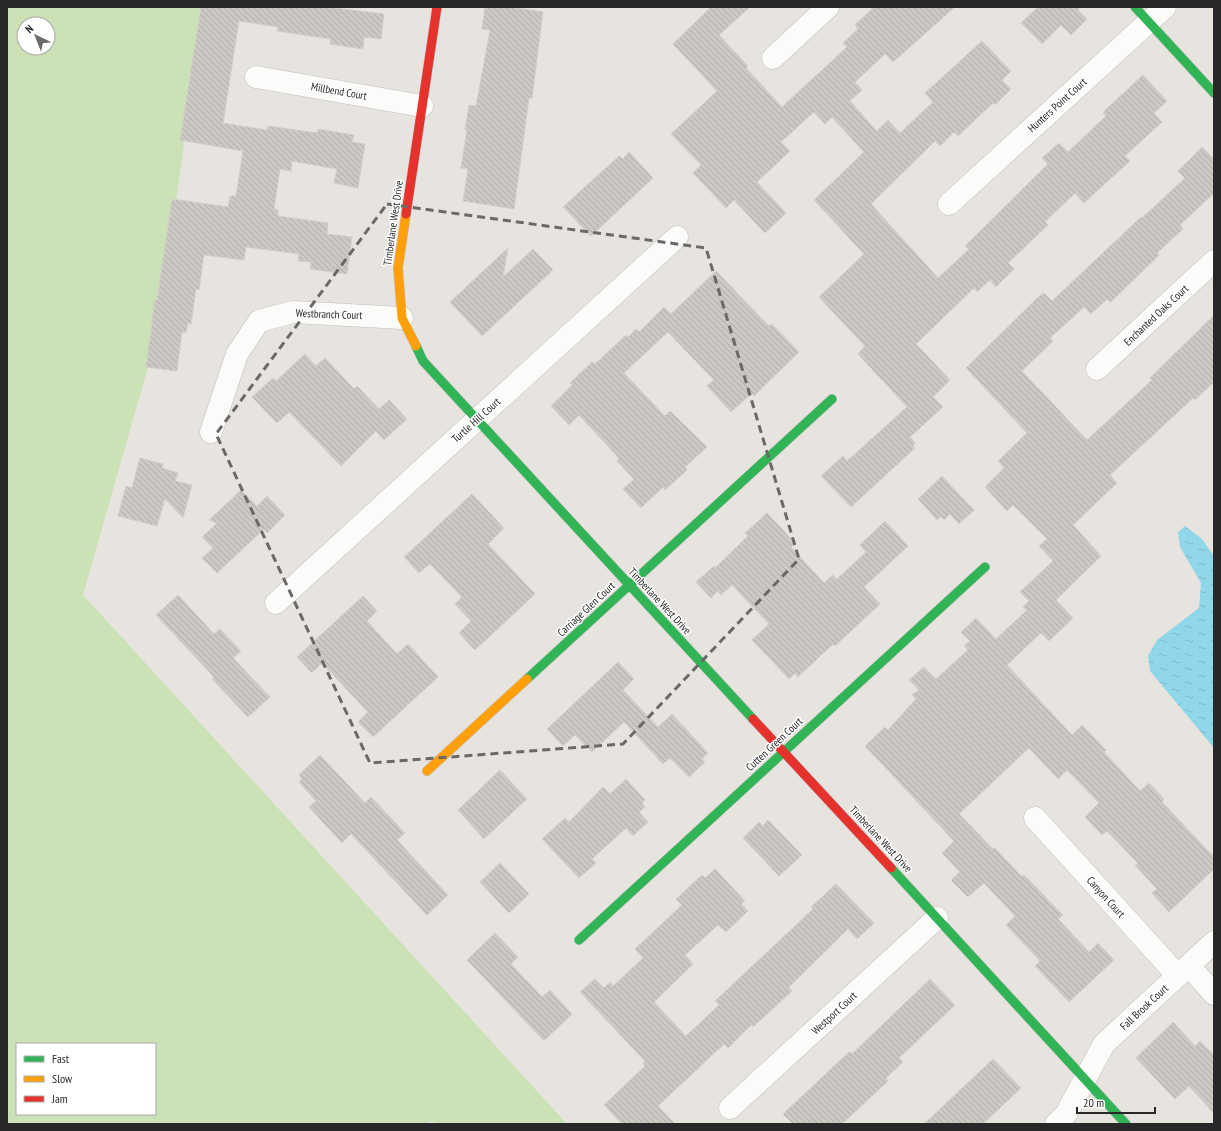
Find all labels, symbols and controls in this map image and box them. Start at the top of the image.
north arrow [16,16,56,56]
text: N [22,22,36,36]
street label: Hunters Point Court [1025,75,1089,135]
street label: Millbend Court [310,79,368,103]
street label: Timberlane West Drive [380,179,406,267]
street label: Enchanted Oaks Court [1121,281,1191,349]
street label: Westbranch Court [295,306,363,322]
street label: Turtle Hill Court [449,394,503,446]
street label: Timberlane West Drive [626,565,695,638]
street label: Carriage Glen Court [554,579,618,639]
street label: Cutten Green Court [743,714,805,774]
street label: Timberlane West Drive [847,803,916,876]
street label: Canyon Court [1084,873,1128,921]
street label: Fall Brook Court [1117,981,1171,1033]
street label: Westport Court [808,988,860,1038]
legend [16,1043,156,1115]
text: Fast [52,1051,70,1066]
text: Slow [52,1071,73,1086]
scale bar [1077,1089,1155,1115]
text: Jam [51,1091,68,1106]
text: 20 m [1083,1095,1104,1110]

